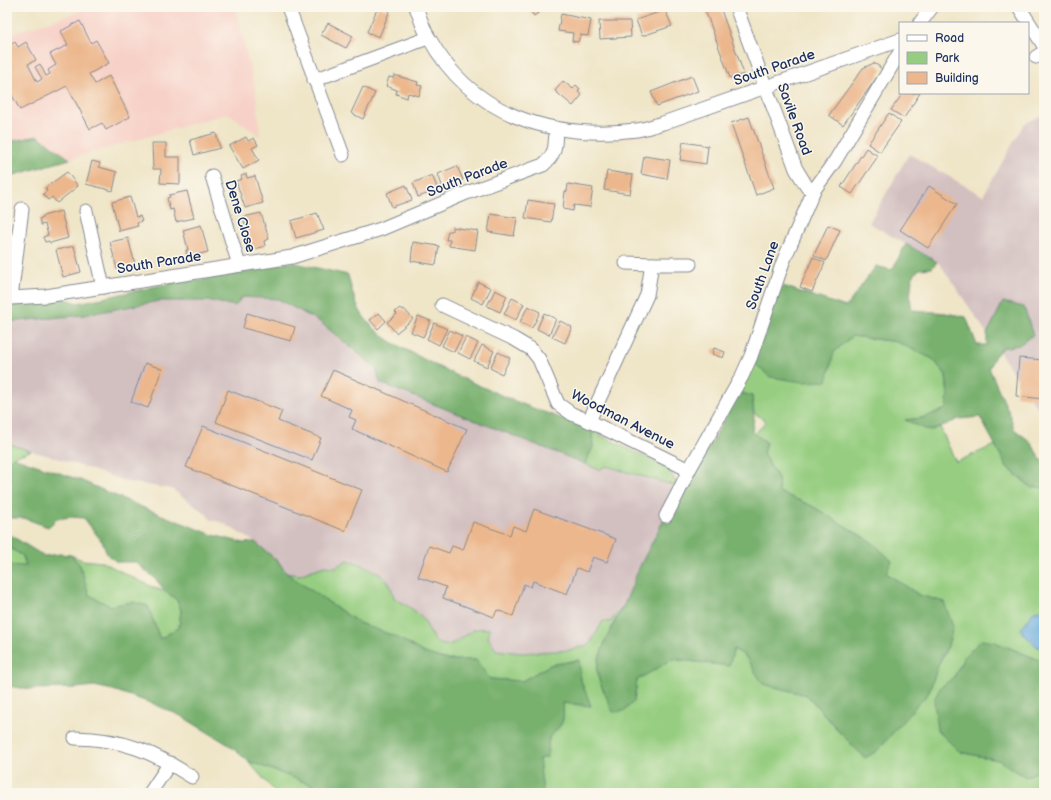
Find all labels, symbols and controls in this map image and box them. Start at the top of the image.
legend [899,22,1029,94]
text: Road [935,31,964,46]
street label: South Parade [731,46,817,89]
text: Park [935,51,959,66]
text: Building [935,71,979,86]
street label: Savile Road [774,81,815,157]
street label: South Parade [424,154,510,201]
street label: Dene Close [222,178,260,254]
street label: South Lane [742,239,783,312]
street label: South Parade [116,247,202,278]
street label: Woodman Avenue [568,386,677,453]

